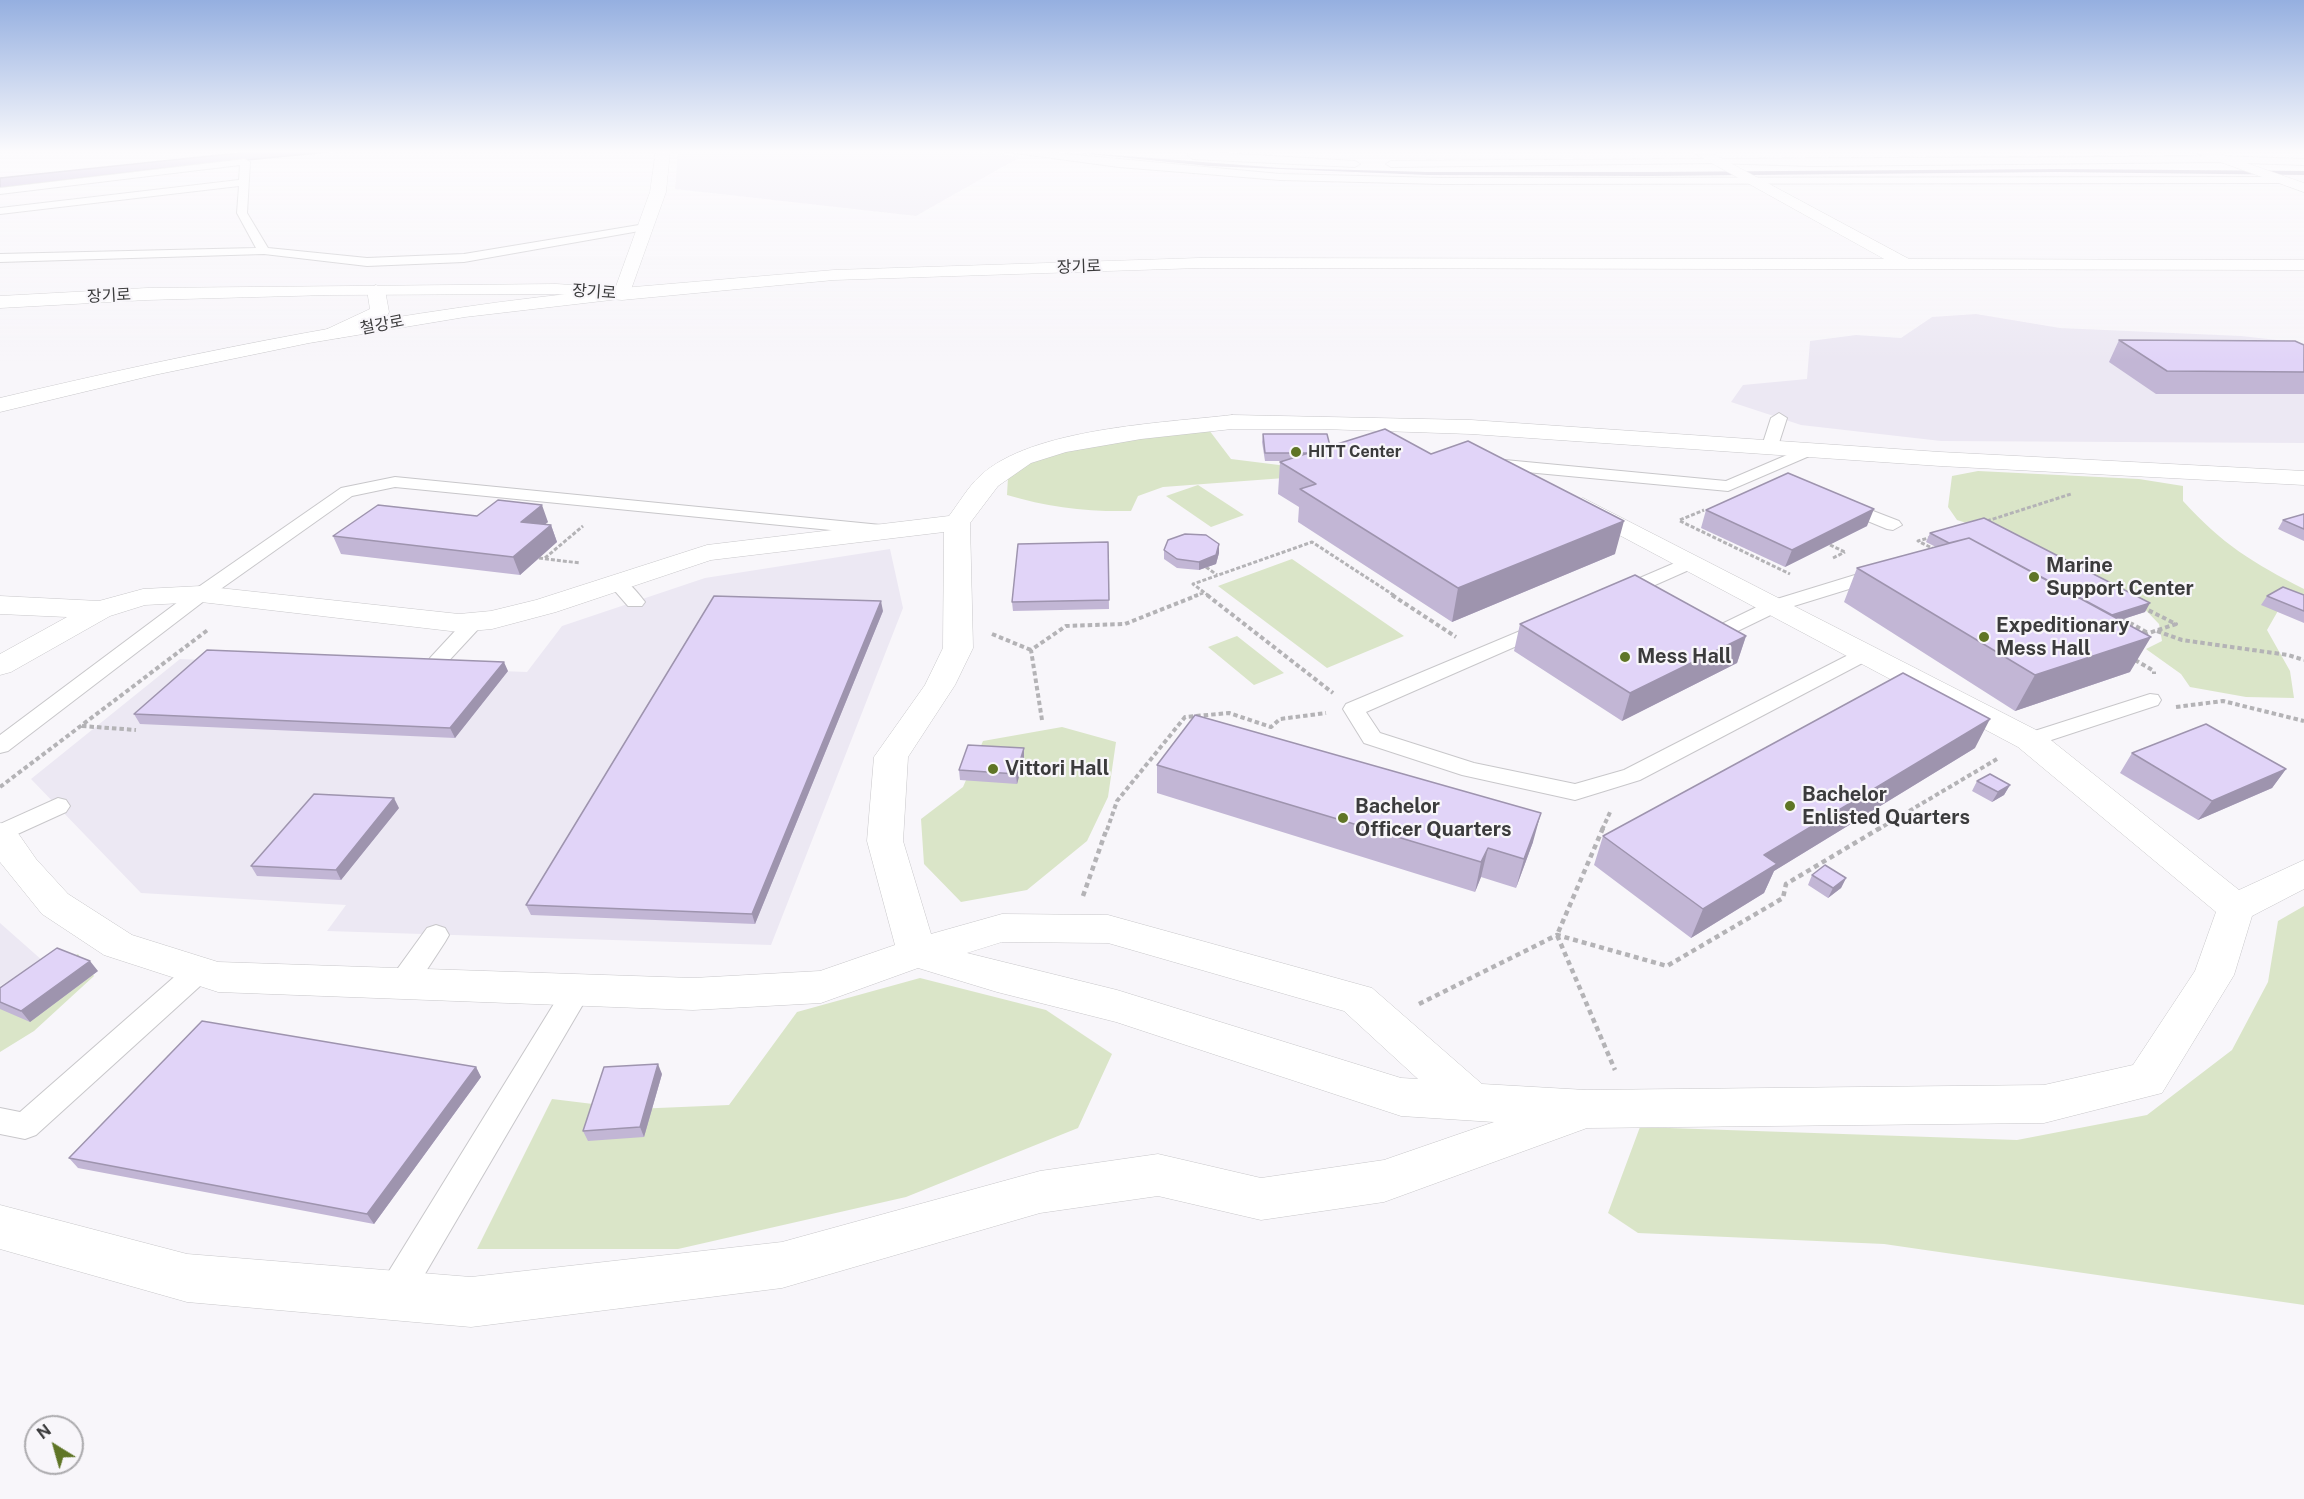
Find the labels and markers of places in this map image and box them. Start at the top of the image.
place label: HITT Center [1308,442,1401,462]
marker: HITT Center [1289,445,1303,459]
place label: Marine Support Center [2046,554,2194,601]
marker: Marine Support Center [2027,570,2041,584]
place label: Expeditionary Mess Hall [1996,614,2130,661]
marker: Expeditionary Mess Hall [1977,630,1991,644]
place label: Mess Hall [1637,645,1732,669]
marker: Mess Hall [1618,650,1632,664]
place label: Vittori Hall [1005,757,1109,781]
marker: Vittori Hall [986,762,1000,776]
place label: Bachelor Enlisted Quarters [1802,783,1970,830]
place label: Bachelor Officer Quarters [1355,795,1511,842]
marker: Bachelor Enlisted Quarters [1783,799,1797,813]
marker: Bachelor Officer Quarters [1336,811,1350,825]

